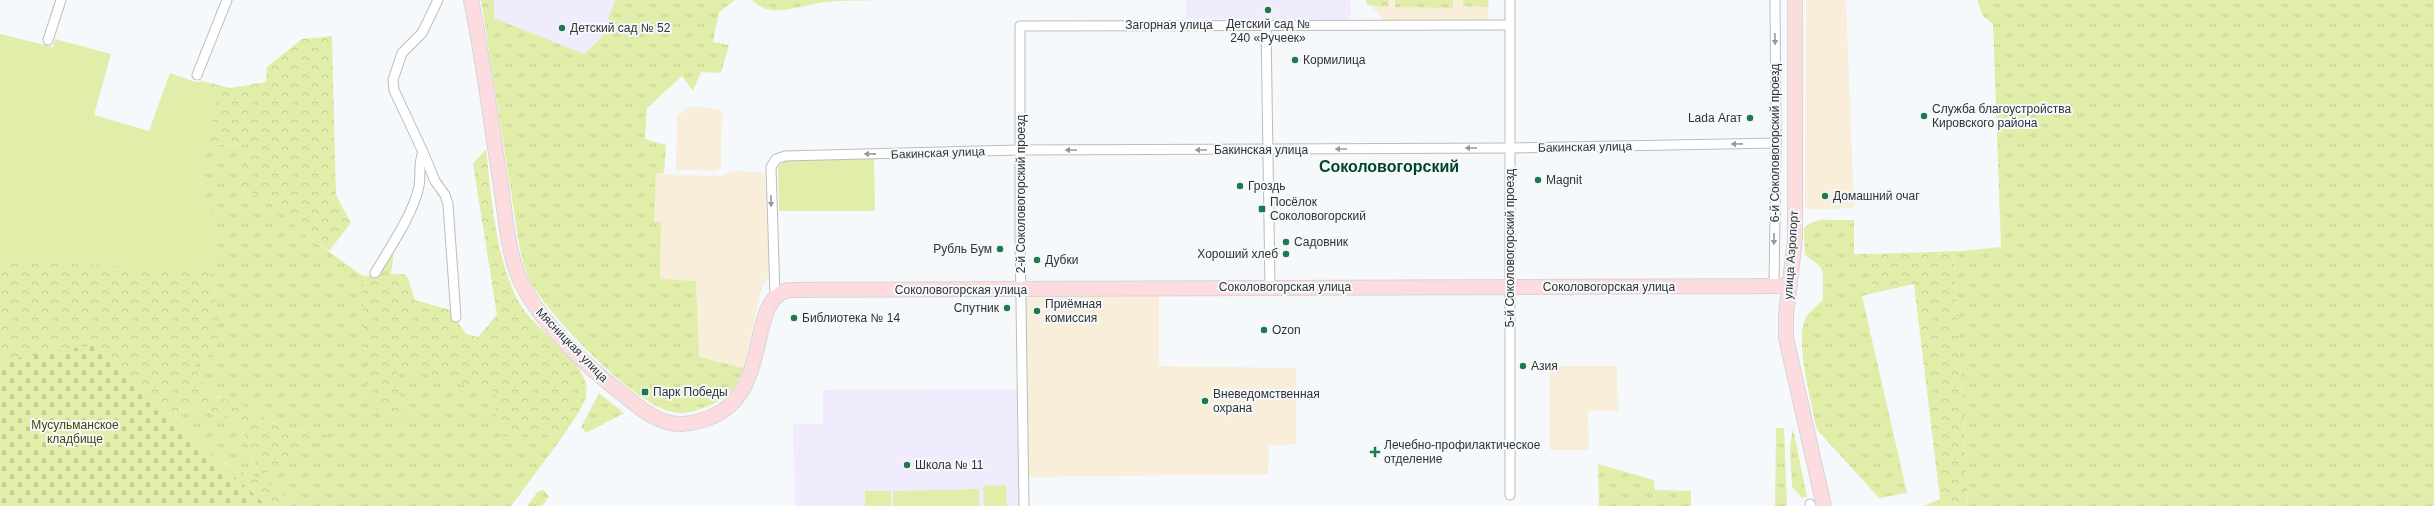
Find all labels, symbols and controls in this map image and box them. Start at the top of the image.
marker: Детский сад № 240 «Ручеек» [1263,5,1273,15]
place label: Детский сад № 240 «Ручеек» [1226,17,1310,45]
street label: Загорная улица [1125,18,1213,32]
place label: Детский сад № 52 [570,21,671,35]
marker: Детский сад № 52 [557,23,567,33]
one-way arrow [1772,33,1778,46]
place label: Кормилица [1303,53,1366,67]
marker: Кормилица [1290,55,1300,65]
street label: 6-й Соколовогорский проезд [1768,64,1782,222]
place label: Служба благоустройства Кировского района [1932,102,2071,130]
place label: Lada Агат [1688,111,1742,125]
marker: Служба благоустройства Кировского района [1919,111,1929,121]
marker: Lada Агат [1745,113,1755,123]
street label: 2-й Соколовогорский проезд [1014,115,1028,273]
street label: Бакинская улица [1538,139,1633,155]
one-way arrow [1730,141,1743,147]
street label: Бакинская улица [1214,143,1308,157]
street label: Бакинская улица [891,144,986,162]
one-way arrow [1464,145,1477,151]
one-way arrow [1334,146,1347,152]
one-way arrow [1064,147,1077,153]
one-way arrow [1194,147,1207,153]
one-way arrow [864,151,876,158]
district label: Соколовогорский [1319,158,1459,175]
street label: 5-й Соколовогорский проезд [1503,169,1517,327]
place label: Magnit [1546,173,1583,187]
marker: Magnit [1533,175,1543,185]
place label: Гроздь [1248,179,1286,193]
marker: Гроздь [1235,181,1245,191]
place label: Домашний очаг [1833,189,1920,203]
marker: Домашний очаг [1820,191,1830,201]
one-way arrow [768,195,774,208]
place label: Посёлок Соколовогорский [1270,195,1366,223]
marker: Посёлок Соколовогорский [1257,204,1267,214]
street label: улица Аэропорт [1781,210,1801,300]
one-way arrow [1771,233,1778,245]
place label: Садовник [1294,235,1349,249]
marker: Садовник [1281,237,1291,247]
place label: Рубль Бум [933,242,992,256]
marker: Рубль Бум [995,244,1005,254]
place label: Хороший хлеб [1197,247,1278,261]
marker: Хороший хлеб [1281,249,1291,259]
place label: Дубки [1045,253,1078,267]
marker: Дубки [1032,255,1042,265]
street label: Соколовогорская улица [1219,280,1351,294]
street label: Соколовогорская улица [1543,280,1675,294]
street label: Соколовогорская улица [895,283,1027,297]
place label: Приёмная комиссия [1045,297,1102,325]
place label: Спутник [954,301,1000,315]
marker: Спутник [1002,303,1012,313]
street label: Мясницкая улица [533,305,611,385]
marker: Приёмная комиссия [1032,306,1042,316]
place label: Библиотека № 14 [802,311,900,325]
marker: Библиотека № 14 [789,313,799,323]
place label: Ozon [1272,323,1301,337]
marker: Ozon [1259,325,1269,335]
place label: Азия [1531,359,1558,373]
marker: Азия [1518,361,1528,371]
place label: Парк Победы [653,385,728,399]
marker: Парк Победы [640,387,650,397]
place label: Вневедомственная охрана [1213,387,1320,415]
marker: Вневедомственная охрана [1200,396,1210,406]
park label: Мусульманское кладбище [31,418,119,446]
place label: Лечебно-профилактическое отделение [1384,438,1541,466]
marker: Лечебно-профилактическое отделение [1369,446,1381,458]
place label: Школа № 11 [915,458,984,472]
marker: Школа № 11 [902,460,912,470]

